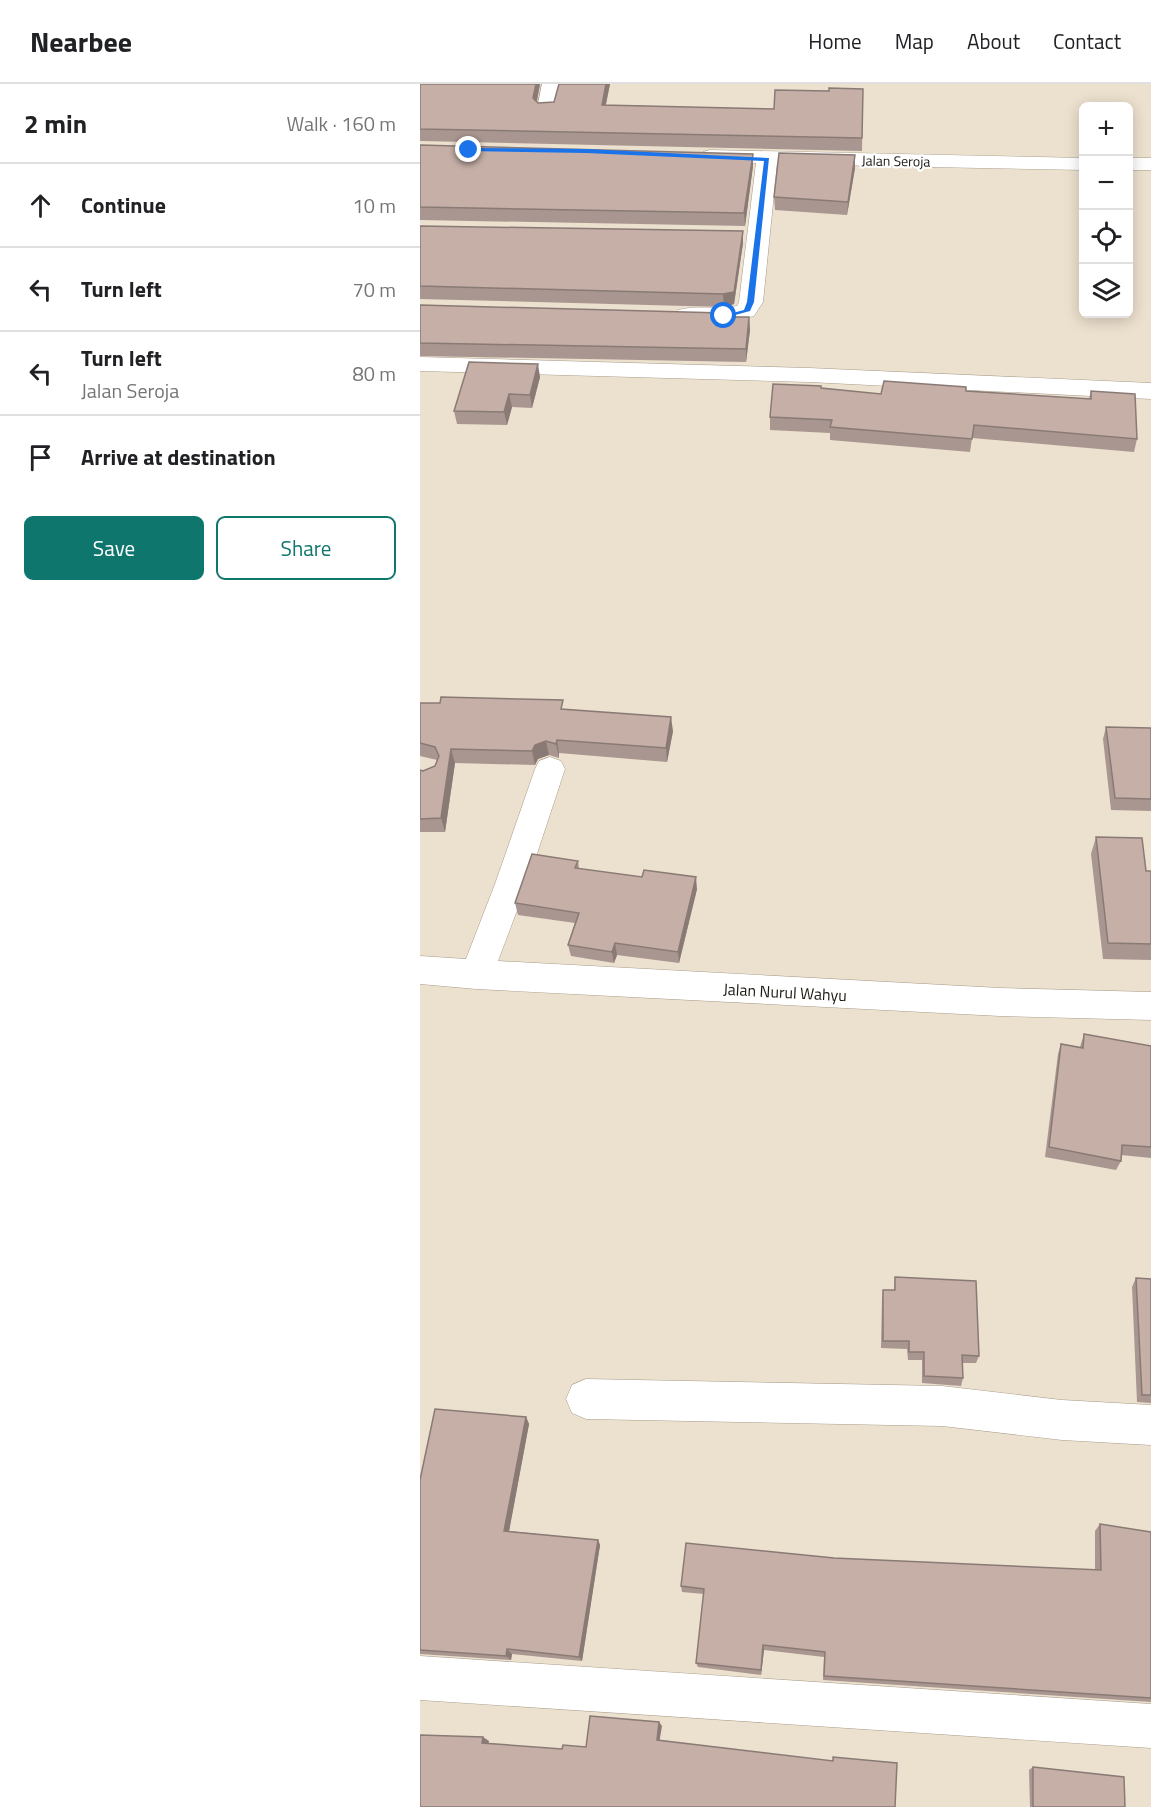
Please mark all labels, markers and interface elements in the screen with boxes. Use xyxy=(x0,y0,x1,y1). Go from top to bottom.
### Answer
text: Nearbee xyxy=(30,20,132,63)
text: Home xyxy=(808,25,862,57)
text: Map xyxy=(895,25,934,57)
text: About xyxy=(967,25,1020,57)
text: Contact xyxy=(1053,25,1121,57)
map controls xyxy=(1079,102,1133,318)
button: + xyxy=(1079,102,1133,156)
text: 2 min xyxy=(24,104,87,143)
text: Walk · 160 m xyxy=(287,108,396,139)
route end xyxy=(455,136,481,162)
street label: Jalan Seroja xyxy=(861,149,931,172)
button: − xyxy=(1079,156,1133,210)
text: Continue xyxy=(81,188,166,222)
icon: ahead xyxy=(24,189,57,222)
text: 10 m xyxy=(352,190,396,221)
button: locate xyxy=(1079,210,1133,264)
button: layers xyxy=(1079,264,1133,318)
text: Turn left xyxy=(81,272,162,306)
icon: left xyxy=(24,273,57,306)
text: 70 m xyxy=(352,274,396,305)
route start xyxy=(710,302,736,328)
text: Turn left xyxy=(81,341,162,375)
icon: left xyxy=(24,357,57,390)
text: 80 m xyxy=(352,358,396,389)
text: Jalan Seroja xyxy=(81,375,179,406)
text: Arrive at destination xyxy=(81,440,276,474)
icon: arrive xyxy=(24,441,57,474)
button: Save xyxy=(24,516,204,580)
button: Share xyxy=(216,516,396,580)
street label: Jalan Nurul Wahyu xyxy=(723,977,847,1007)

